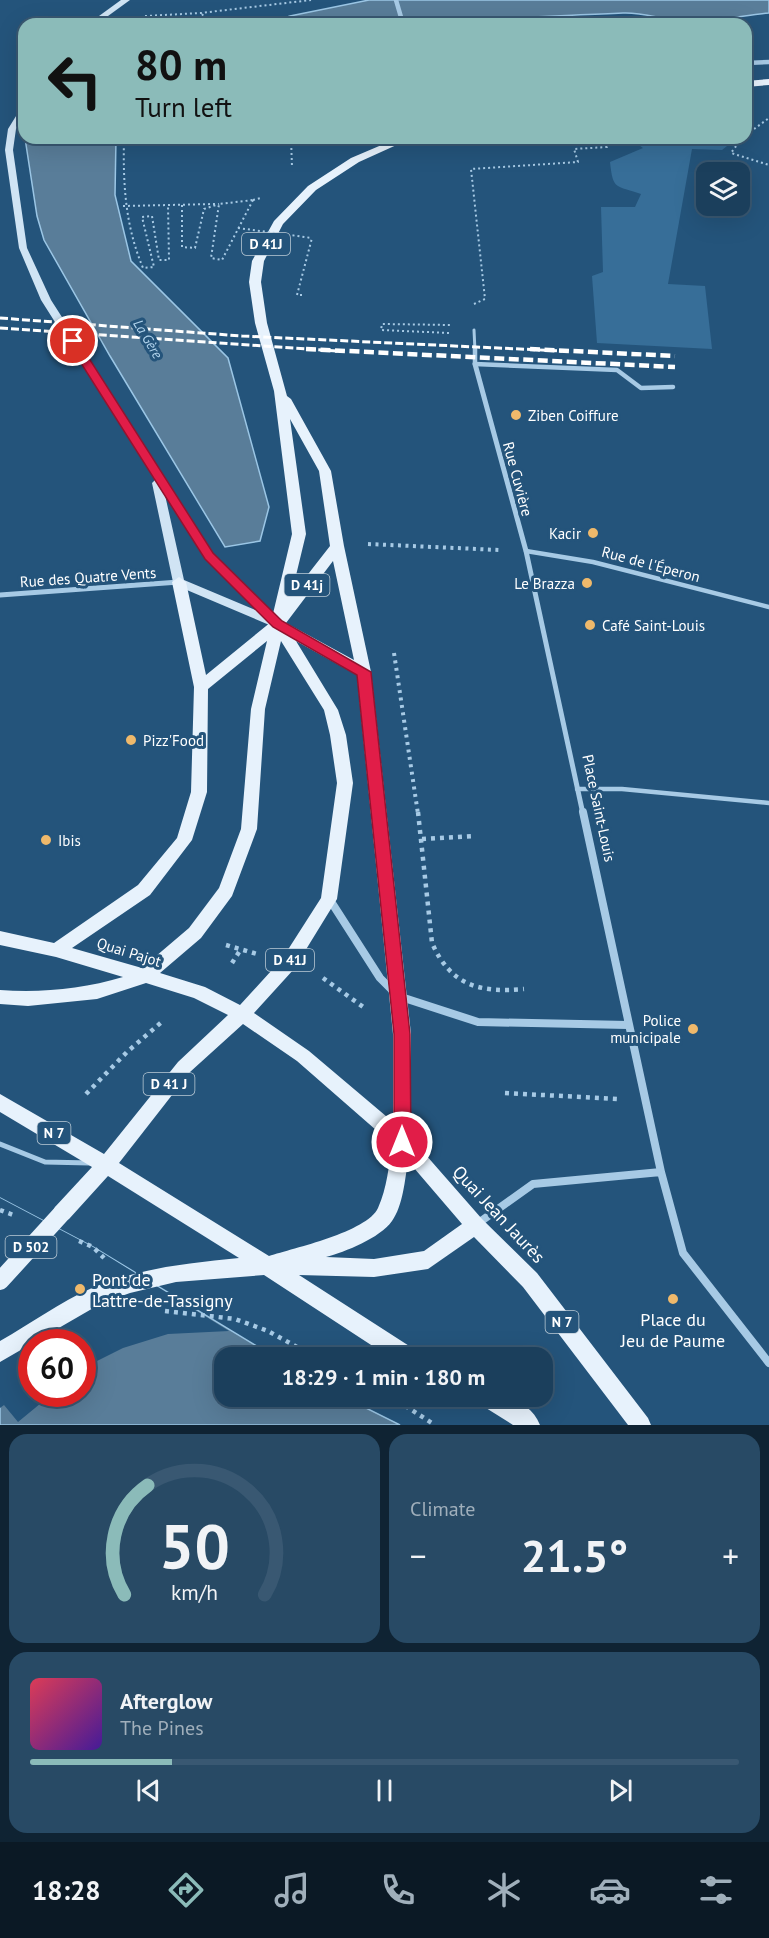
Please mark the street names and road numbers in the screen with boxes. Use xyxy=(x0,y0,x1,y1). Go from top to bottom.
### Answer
road number: D 41J xyxy=(242,233,290,255)
street label: Rue Cuvière xyxy=(499,440,537,518)
street label: Rue de l'Éperon xyxy=(600,542,702,586)
street label: Rue des Quatre Vents xyxy=(19,563,157,591)
road number: D 41j xyxy=(284,574,330,596)
street label: Place Saint-Louis xyxy=(578,753,620,863)
street label: Quai Pajot xyxy=(95,933,163,971)
road number: D 41J xyxy=(266,949,314,971)
road number: D 41 J xyxy=(144,1073,195,1095)
road number: N 7 xyxy=(38,1122,70,1144)
street label: Quai Jean Jaurès xyxy=(448,1160,550,1268)
road number: D 502 xyxy=(6,1236,57,1258)
road number: N 7 xyxy=(546,1311,578,1333)

